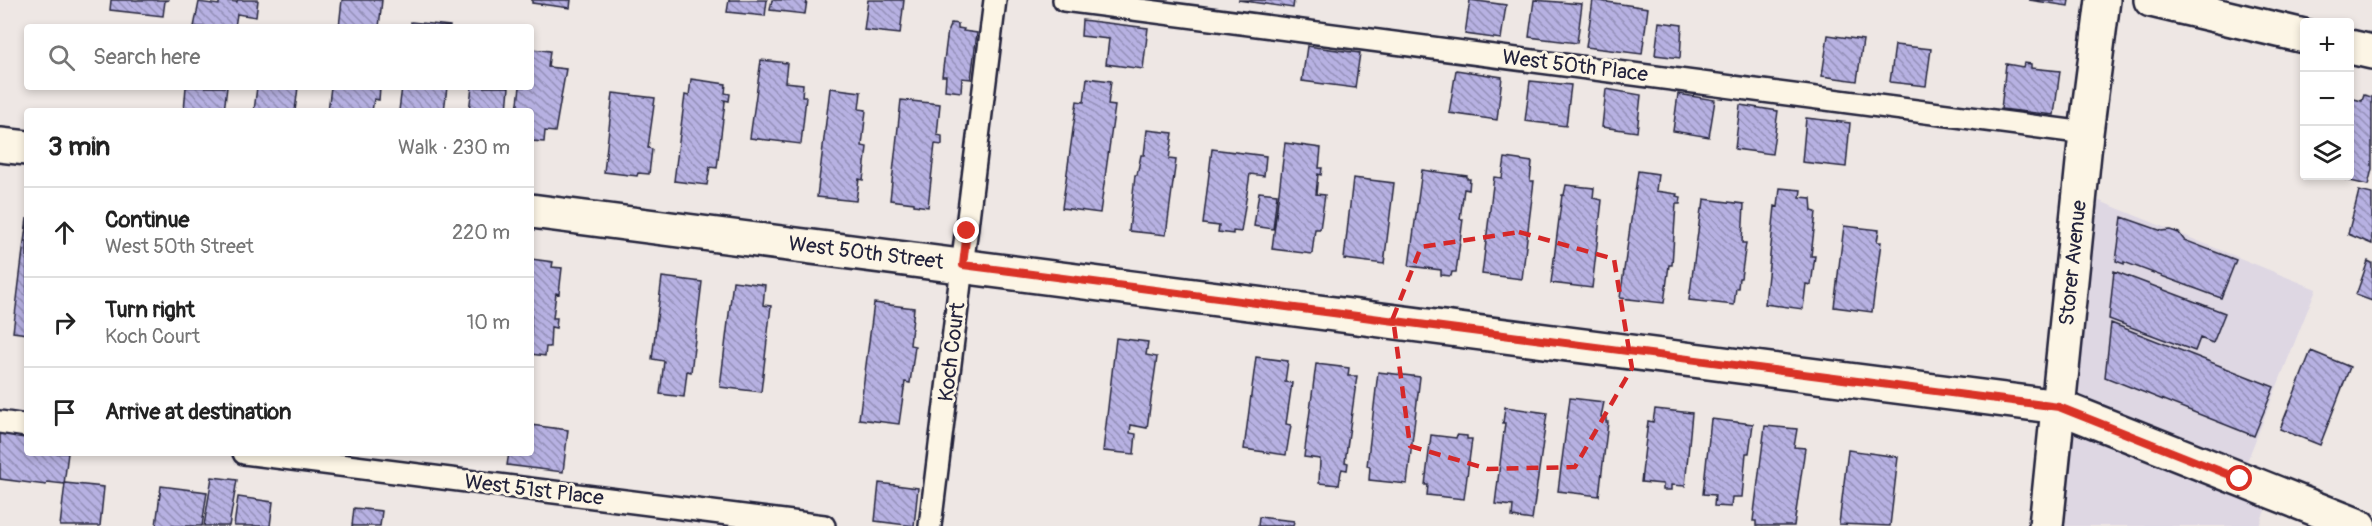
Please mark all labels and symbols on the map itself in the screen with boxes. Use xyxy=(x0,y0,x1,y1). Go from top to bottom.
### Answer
street label: West 50th Place xyxy=(1501,44,1650,88)
street label: Storer Avenue xyxy=(2053,198,2093,327)
route end xyxy=(953,217,979,243)
street label: West 50th Street xyxy=(787,230,946,276)
street label: Koch Court xyxy=(933,300,972,403)
route start xyxy=(2226,465,2252,491)
street label: West 51st Place xyxy=(463,468,606,512)

